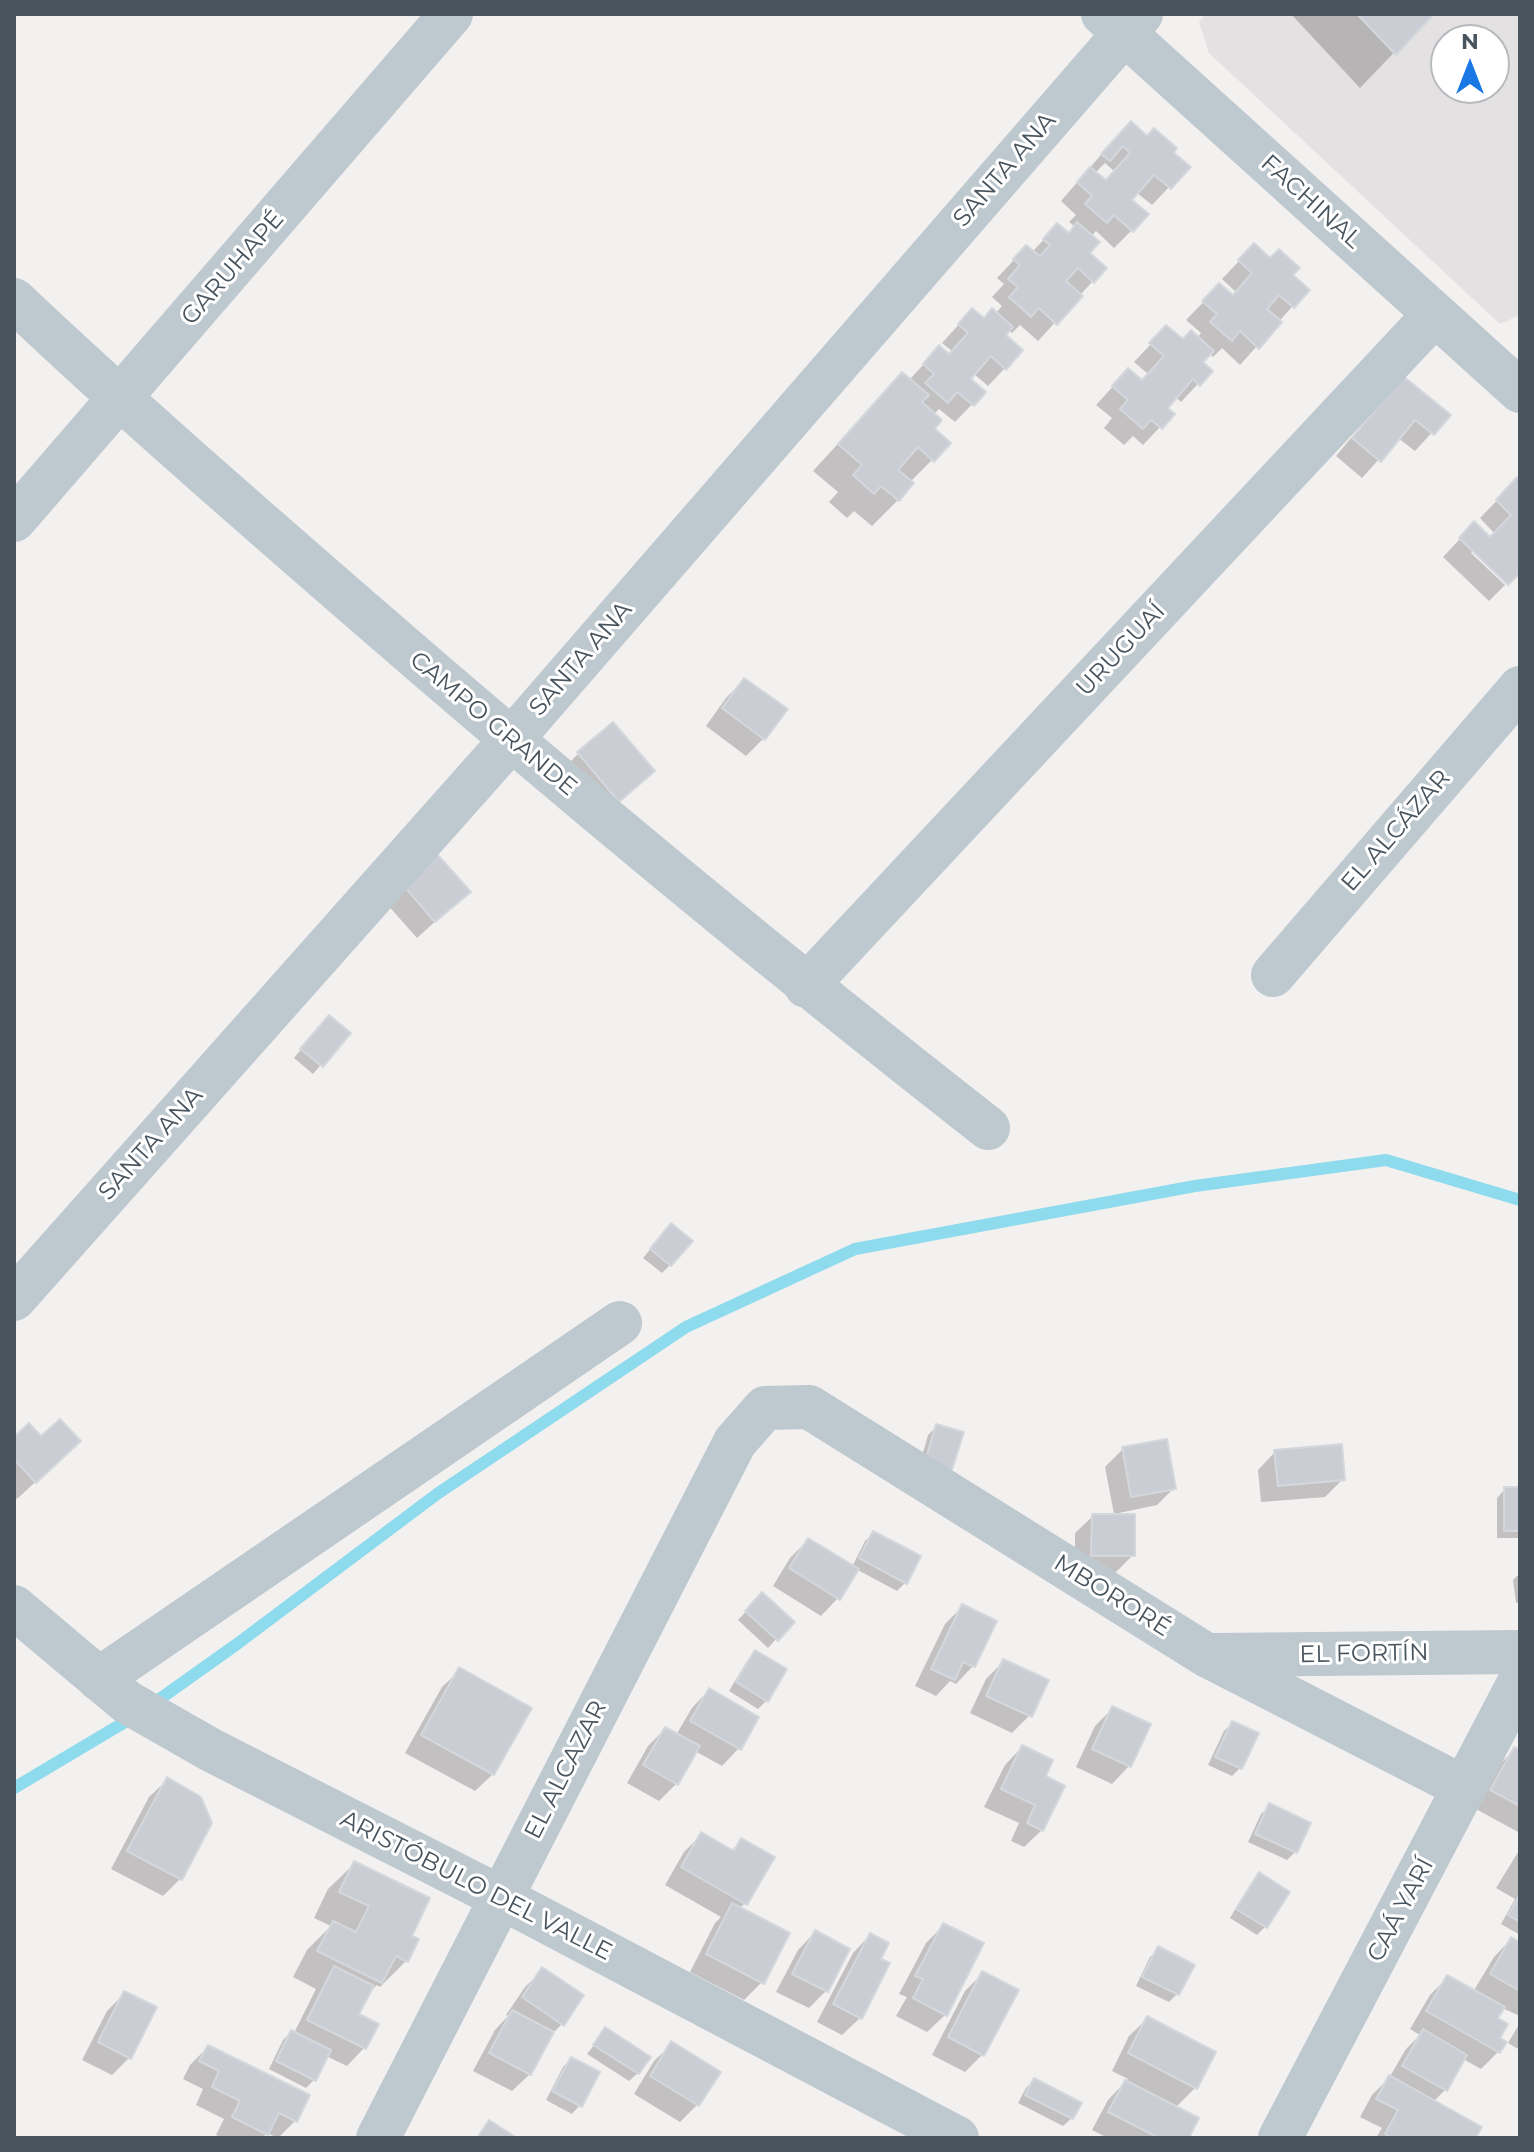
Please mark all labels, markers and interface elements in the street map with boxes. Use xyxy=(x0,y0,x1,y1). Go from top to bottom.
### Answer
north arrow xyxy=(1430,24,1510,104)
text: N xyxy=(1461,28,1479,55)
street label: SANTA ANA xyxy=(948,107,1062,233)
street label: FACHINAL xyxy=(1255,149,1367,255)
street label: GARUHAPÉ xyxy=(176,205,290,331)
street label: SANTA ANA xyxy=(524,596,638,722)
street label: URUGUAÍ xyxy=(1071,597,1171,703)
street label: CAMPO GRANDE xyxy=(404,646,582,802)
street label: EL ALCÁZAR xyxy=(1335,764,1457,898)
street label: SANTA ANA xyxy=(93,1082,209,1206)
street label: MBORORÉ xyxy=(1048,1549,1176,1643)
street label: EL FORTÍN xyxy=(1299,1638,1429,1670)
street label: EL ALCAZAR xyxy=(519,1696,613,1844)
street label: ARISTÓBULO DEL VALLE xyxy=(335,1805,617,1967)
street label: CAÁ YARÍ xyxy=(1362,1853,1440,1967)

